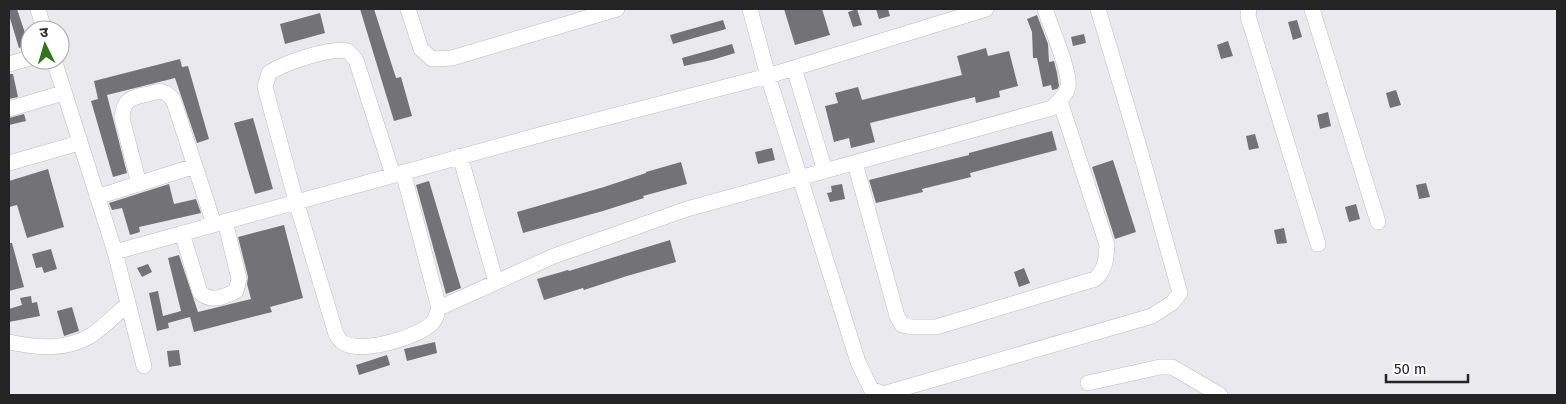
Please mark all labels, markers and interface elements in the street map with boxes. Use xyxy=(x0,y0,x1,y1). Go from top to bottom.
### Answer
north arrow xyxy=(20,20,70,70)
text: उ xyxy=(39,24,50,41)
scale bar xyxy=(1386,352,1468,384)
text: 50 m xyxy=(1394,360,1427,378)

